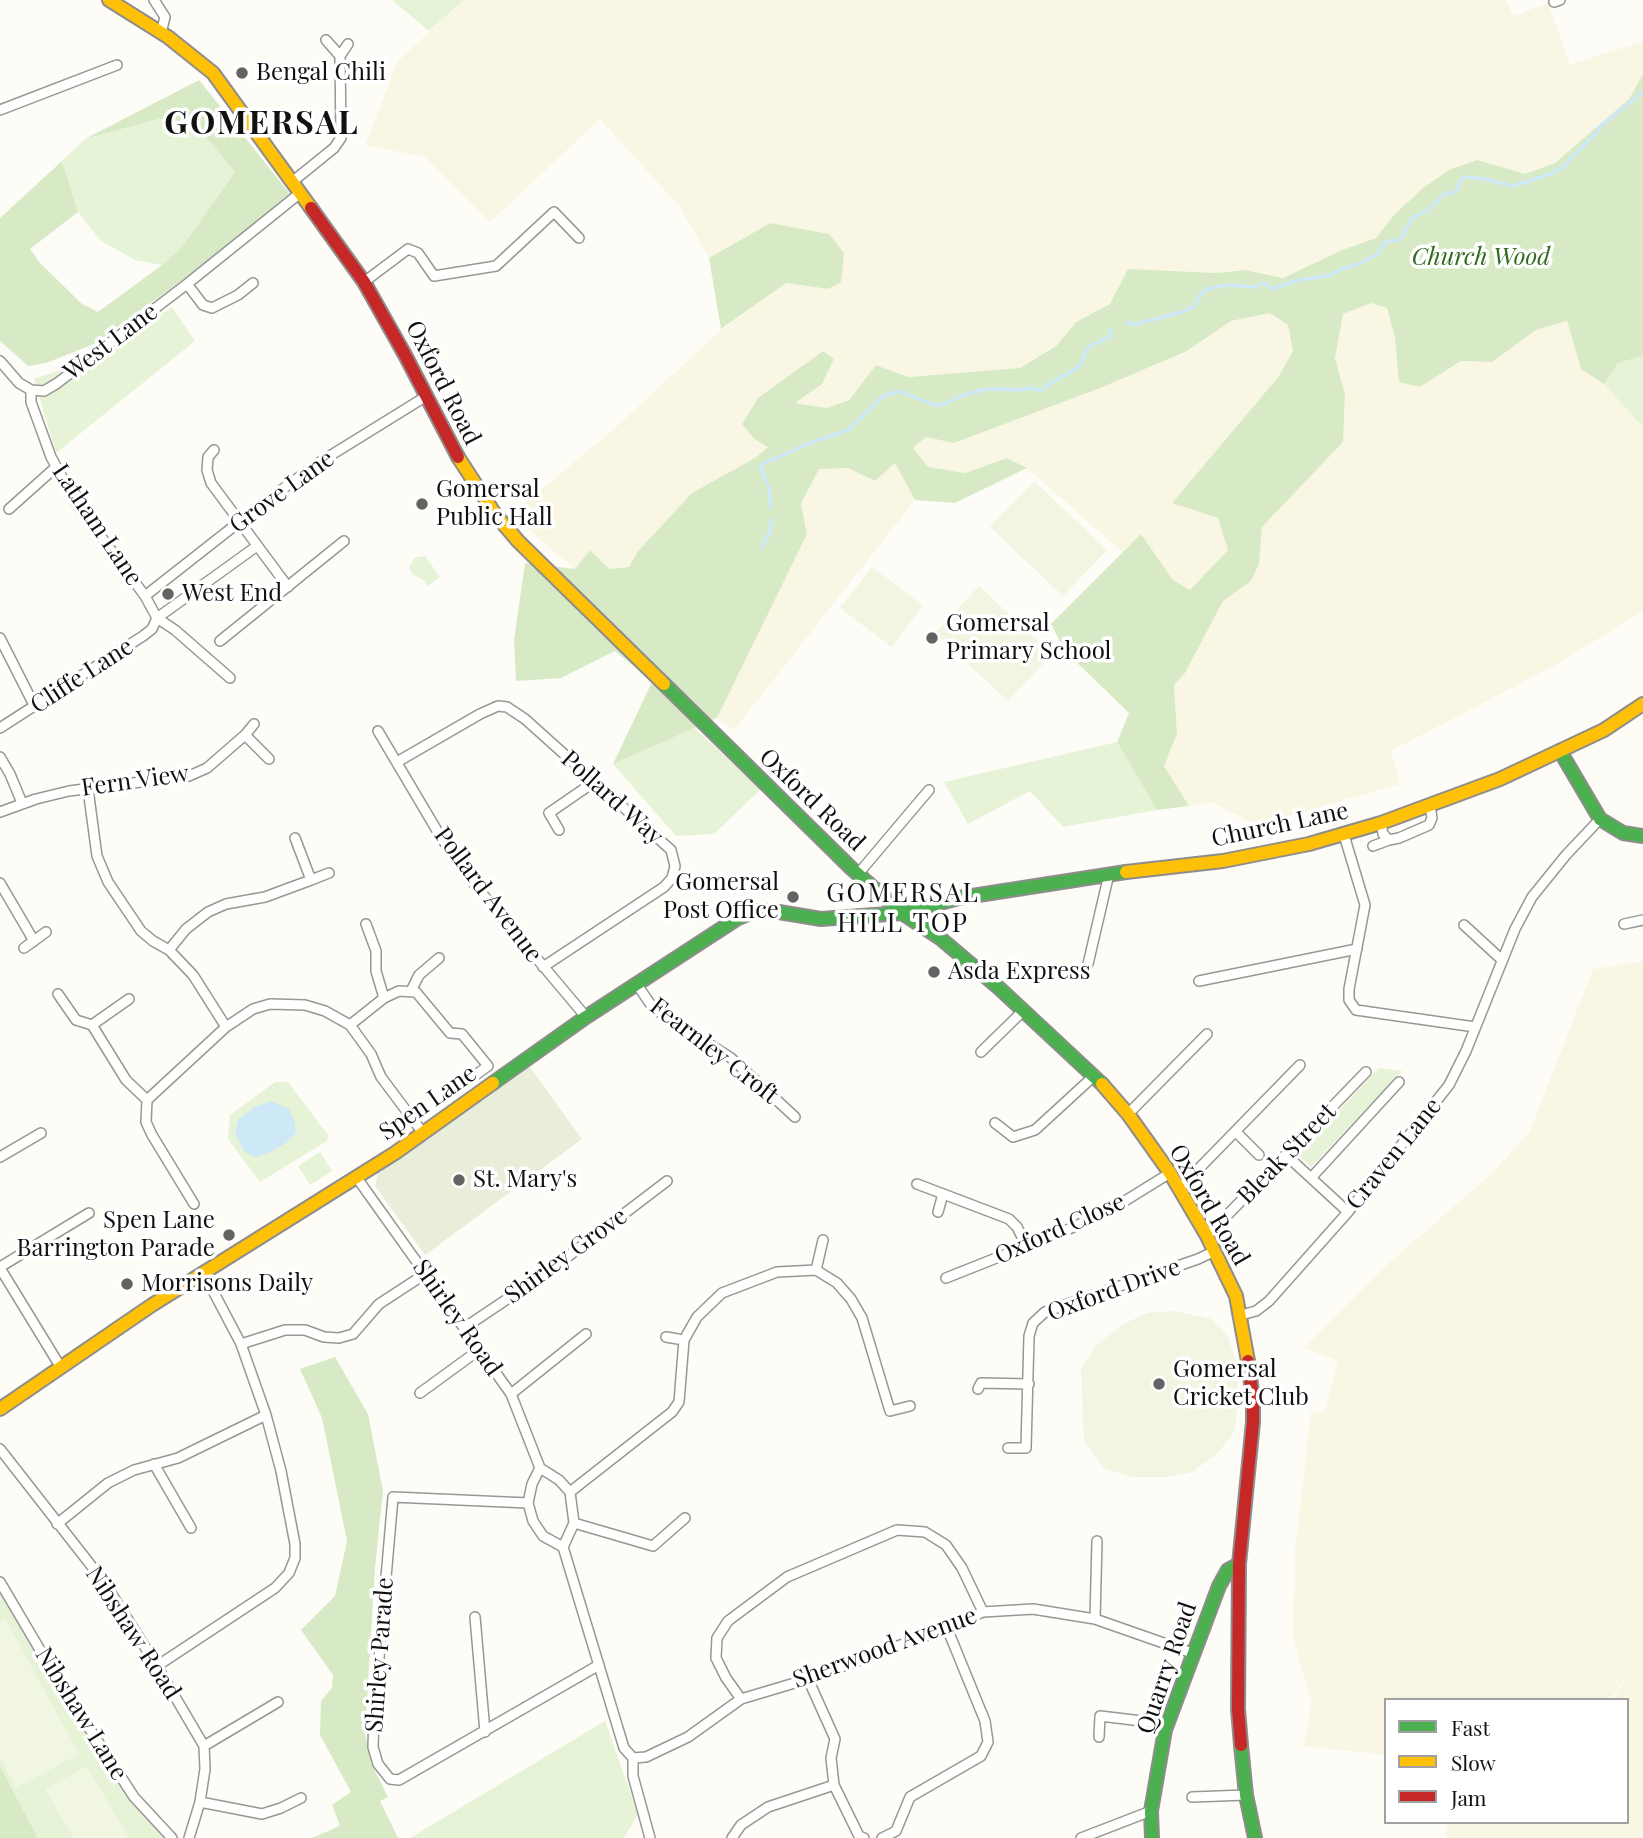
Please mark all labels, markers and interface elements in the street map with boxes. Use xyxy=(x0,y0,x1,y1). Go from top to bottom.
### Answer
place label: Bengal Chili xyxy=(256,59,386,87)
marker: Bengal Chili xyxy=(234,65,250,81)
district label: GOMERSAL xyxy=(165,105,359,143)
park label: Church Wood xyxy=(1412,244,1550,272)
street label: West Lane xyxy=(58,297,164,387)
street label: Oxford Road xyxy=(399,316,487,450)
street label: Grove Lane xyxy=(224,444,340,540)
street label: Latham Lane xyxy=(46,459,148,591)
place label: Gomersal Public Hall xyxy=(436,476,553,532)
marker: Gomersal Public Hall xyxy=(414,496,430,512)
place label: West End xyxy=(182,580,282,608)
marker: West End xyxy=(160,586,176,602)
place label: Gomersal Primary School xyxy=(946,610,1111,666)
marker: Gomersal Primary School xyxy=(924,630,940,646)
street label: Cliffe Lane xyxy=(25,632,139,720)
street label: Oxford Road xyxy=(753,743,871,857)
street label: Pollard Way xyxy=(555,745,669,851)
street label: Fern View xyxy=(79,759,191,803)
street label: Church Lane xyxy=(1209,796,1351,854)
street label: Pollard Avenue xyxy=(428,822,548,968)
place label: Gomersal Post Office xyxy=(663,869,779,925)
district label: GOMERSAL HILL TOP xyxy=(827,878,979,940)
marker: Gomersal Post Office xyxy=(785,889,801,905)
place label: Asda Express xyxy=(948,958,1091,986)
marker: Asda Express xyxy=(926,964,942,980)
street label: Fearnley Croft xyxy=(644,992,784,1110)
street label: Spen Lane xyxy=(374,1059,482,1147)
street label: Craven Lane xyxy=(1340,1092,1448,1216)
street label: Bleak Street xyxy=(1232,1098,1342,1210)
street label: Oxford Road xyxy=(1163,1139,1255,1271)
place label: St. Mary's xyxy=(473,1166,577,1194)
marker: St. Mary's xyxy=(451,1172,467,1188)
street label: Oxford Close xyxy=(990,1187,1130,1271)
street label: Shirley Grove xyxy=(499,1202,633,1310)
place label: Spen Lane Barrington Parade xyxy=(16,1207,215,1263)
marker: Spen Lane Barrington Parade xyxy=(221,1227,237,1243)
street label: Oxford Drive xyxy=(1044,1253,1184,1327)
street label: Shirley Road xyxy=(406,1254,508,1382)
place label: Morrisons Daily xyxy=(141,1270,313,1298)
marker: Morrisons Daily xyxy=(119,1276,135,1292)
place label: Gomersal Cricket Club xyxy=(1173,1356,1309,1412)
marker: Gomersal Cricket Club xyxy=(1151,1376,1167,1392)
street label: Nibshaw Road xyxy=(79,1561,187,1705)
street label: Shirley Parade xyxy=(360,1576,400,1734)
street label: Quarry Road xyxy=(1131,1598,1203,1738)
street label: Sherwood Avenue xyxy=(789,1601,981,1695)
street label: Nibshaw Lane xyxy=(29,1642,133,1786)
legend xyxy=(1384,1698,1629,1824)
text: Fast xyxy=(1451,1713,1490,1741)
text: Slow xyxy=(1451,1748,1496,1776)
text: Jam xyxy=(1451,1783,1487,1811)

